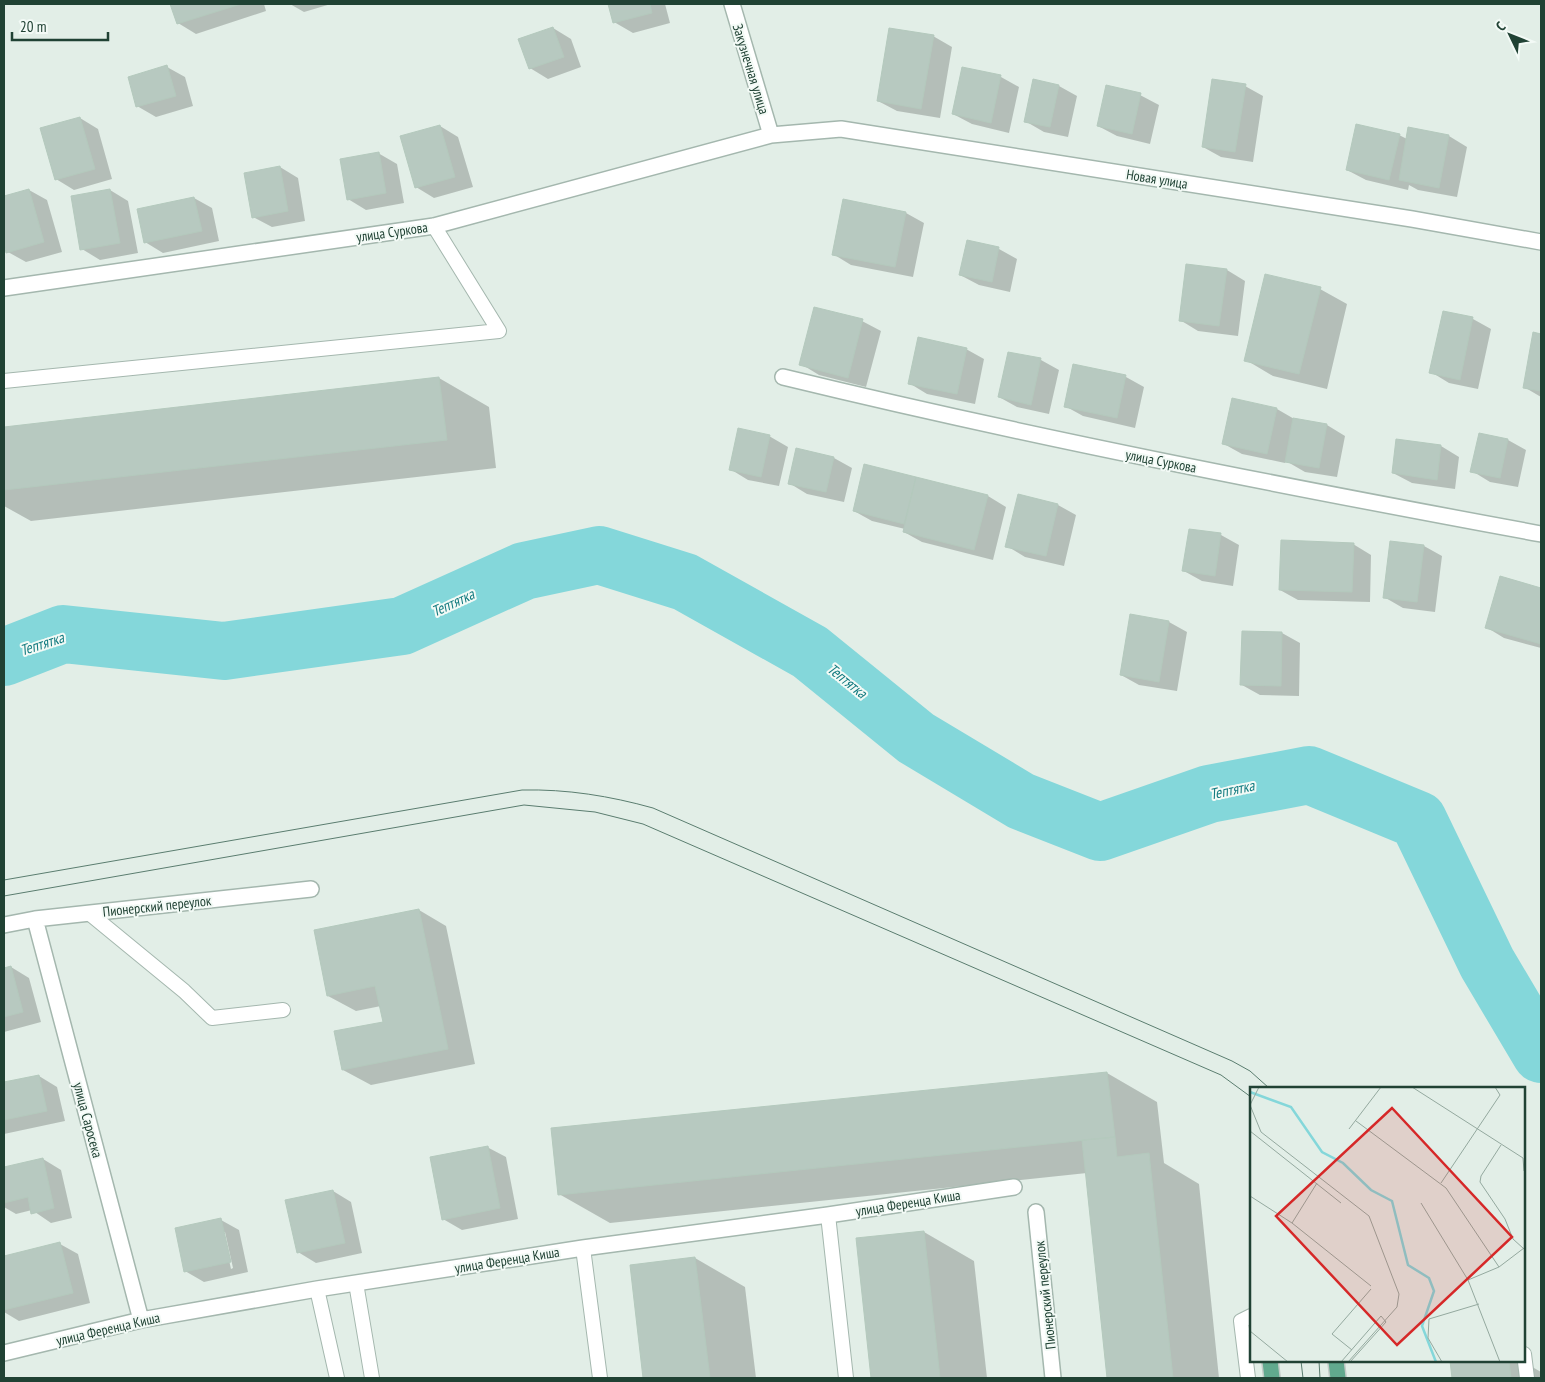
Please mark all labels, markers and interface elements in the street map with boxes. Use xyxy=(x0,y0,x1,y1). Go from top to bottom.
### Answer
scale bar xyxy=(12,10,109,42)
north arrow xyxy=(1485,10,1535,60)
text: 20 m xyxy=(20,17,46,36)
text: С xyxy=(1492,17,1510,35)
street label: Закузнечная улица xyxy=(729,22,773,116)
street label: Новая улица xyxy=(1125,165,1189,193)
street label: улица Суркова xyxy=(355,218,429,246)
street label: улица Суркова xyxy=(1124,445,1198,477)
water label: Тептятка xyxy=(428,584,478,621)
water label: Тептятка xyxy=(18,627,67,660)
water label: Тептятка xyxy=(824,659,872,703)
water label: Тептятка xyxy=(1208,775,1257,803)
street label: Пионерский переулок xyxy=(102,891,213,921)
street label: улица Саросека xyxy=(69,1080,107,1160)
inset map xyxy=(1250,1087,1525,1362)
street label: улица Ференца Киша xyxy=(854,1186,962,1220)
street label: Пионерский переулок xyxy=(1030,1239,1060,1350)
street label: улица Ференца Киша xyxy=(453,1243,561,1277)
street label: улица Ференца Киша xyxy=(54,1308,162,1350)

